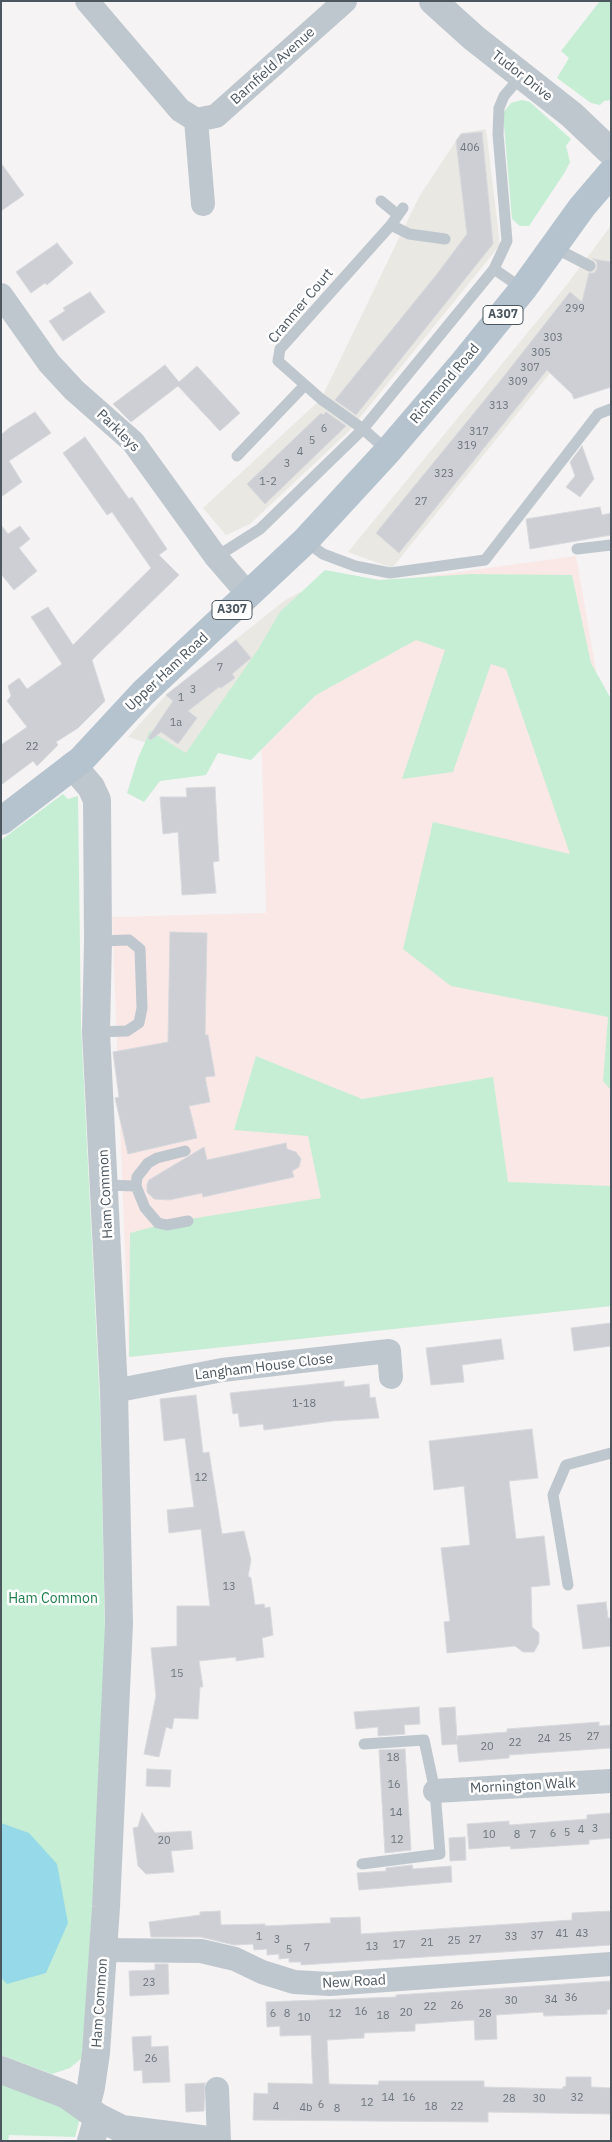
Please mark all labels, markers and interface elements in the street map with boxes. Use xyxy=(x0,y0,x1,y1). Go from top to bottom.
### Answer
street label: Barnfield Avenue xyxy=(228,24,318,108)
street label: Tudor Drive xyxy=(488,47,556,105)
house number: 406 xyxy=(460,141,480,155)
street label: Cranmer Court xyxy=(265,265,337,347)
house number: 299 xyxy=(565,302,585,316)
road number: A307 xyxy=(483,306,523,324)
house number: 303 xyxy=(543,331,563,345)
street label: Richmond Road xyxy=(407,341,483,427)
house number: 305 xyxy=(531,346,551,360)
house number: 307 xyxy=(520,361,540,375)
house number: 309 xyxy=(508,375,528,389)
house number: 313 xyxy=(489,399,509,413)
street label: Parkleys xyxy=(93,406,143,456)
house number: 6 xyxy=(321,422,327,436)
house number: 317 xyxy=(469,425,489,439)
house number: 5 xyxy=(309,434,315,448)
house number: 319 xyxy=(457,439,477,453)
house number: 4 xyxy=(297,445,303,459)
house number: 3 xyxy=(284,457,290,471)
house number: 323 xyxy=(434,467,454,481)
house number: 1-2 xyxy=(259,475,277,489)
house number: 27 xyxy=(414,495,428,509)
road number: A307 xyxy=(212,600,252,620)
street label: Upper Ham Road xyxy=(122,629,212,715)
house number: 7 xyxy=(217,661,223,675)
house number: 3 xyxy=(190,683,196,697)
house number: 1 xyxy=(178,691,184,705)
house number: 1a xyxy=(170,716,182,730)
house number: 22 xyxy=(25,740,39,754)
street label: Ham Common xyxy=(95,1149,117,1239)
street label: Langham House Close xyxy=(194,1350,334,1384)
house number: 1-18 xyxy=(292,1397,316,1411)
house number: 12 xyxy=(194,1471,208,1485)
house number: 13 xyxy=(222,1580,236,1594)
park label: Ham Common xyxy=(8,1591,98,1607)
house number: 15 xyxy=(170,1667,184,1681)
house number: 27 xyxy=(586,1730,600,1744)
house number: 25 xyxy=(558,1731,572,1745)
house number: 24 xyxy=(537,1732,551,1746)
house number: 22 xyxy=(508,1736,522,1750)
house number: 20 xyxy=(480,1740,494,1754)
house number: 18 xyxy=(386,1751,400,1765)
street label: Mornington Walk xyxy=(470,1775,576,1797)
house number: 16 xyxy=(387,1778,401,1792)
house number: 14 xyxy=(389,1806,403,1820)
house number: 3 xyxy=(592,1822,598,1836)
house number: 4 xyxy=(578,1823,584,1837)
house number: 5 xyxy=(564,1826,570,1840)
house number: 6 xyxy=(550,1827,556,1841)
house number: 10 xyxy=(482,1828,496,1842)
house number: 8 xyxy=(514,1828,520,1842)
house number: 7 xyxy=(530,1828,536,1842)
house number: 12 xyxy=(390,1833,404,1847)
house number: 20 xyxy=(157,1834,171,1848)
house number: 41 xyxy=(555,1927,569,1941)
house number: 43 xyxy=(575,1927,589,1941)
house number: 37 xyxy=(530,1929,544,1943)
house number: 1 xyxy=(256,1930,262,1944)
house number: 33 xyxy=(504,1930,518,1944)
house number: 3 xyxy=(274,1933,280,1947)
house number: 27 xyxy=(468,1933,482,1947)
house number: 25 xyxy=(447,1934,461,1948)
house number: 21 xyxy=(420,1936,434,1950)
house number: 17 xyxy=(392,1938,406,1952)
house number: 13 xyxy=(365,1940,379,1954)
house number: 7 xyxy=(304,1941,310,1955)
house number: 5 xyxy=(286,1943,292,1957)
street label: Ham Common xyxy=(88,1958,112,2048)
street label: New Road xyxy=(322,1972,386,1992)
house number: 23 xyxy=(142,1976,156,1990)
house number: 36 xyxy=(564,1991,578,2005)
house number: 34 xyxy=(544,1993,558,2007)
house number: 30 xyxy=(504,1994,518,2008)
house number: 26 xyxy=(450,1999,464,2013)
house number: 22 xyxy=(423,2000,437,2014)
house number: 16 xyxy=(354,2005,368,2019)
house number: 20 xyxy=(399,2006,413,2020)
house number: 6 xyxy=(270,2007,276,2021)
house number: 8 xyxy=(284,2007,290,2021)
house number: 12 xyxy=(328,2007,342,2021)
house number: 28 xyxy=(478,2007,492,2021)
house number: 18 xyxy=(376,2009,390,2023)
house number: 10 xyxy=(297,2011,311,2025)
house number: 26 xyxy=(144,2052,158,2066)
house number: 14 xyxy=(381,2091,395,2105)
house number: 16 xyxy=(402,2091,416,2105)
house number: 32 xyxy=(570,2091,584,2105)
house number: 28 xyxy=(502,2092,516,2106)
house number: 30 xyxy=(532,2092,546,2106)
house number: 12 xyxy=(360,2096,374,2110)
house number: 6 xyxy=(318,2098,324,2112)
house number: 4 xyxy=(273,2100,279,2114)
house number: 18 xyxy=(424,2100,438,2114)
house number: 22 xyxy=(450,2100,464,2114)
house number: 4b xyxy=(300,2101,312,2115)
house number: 8 xyxy=(334,2102,340,2116)

